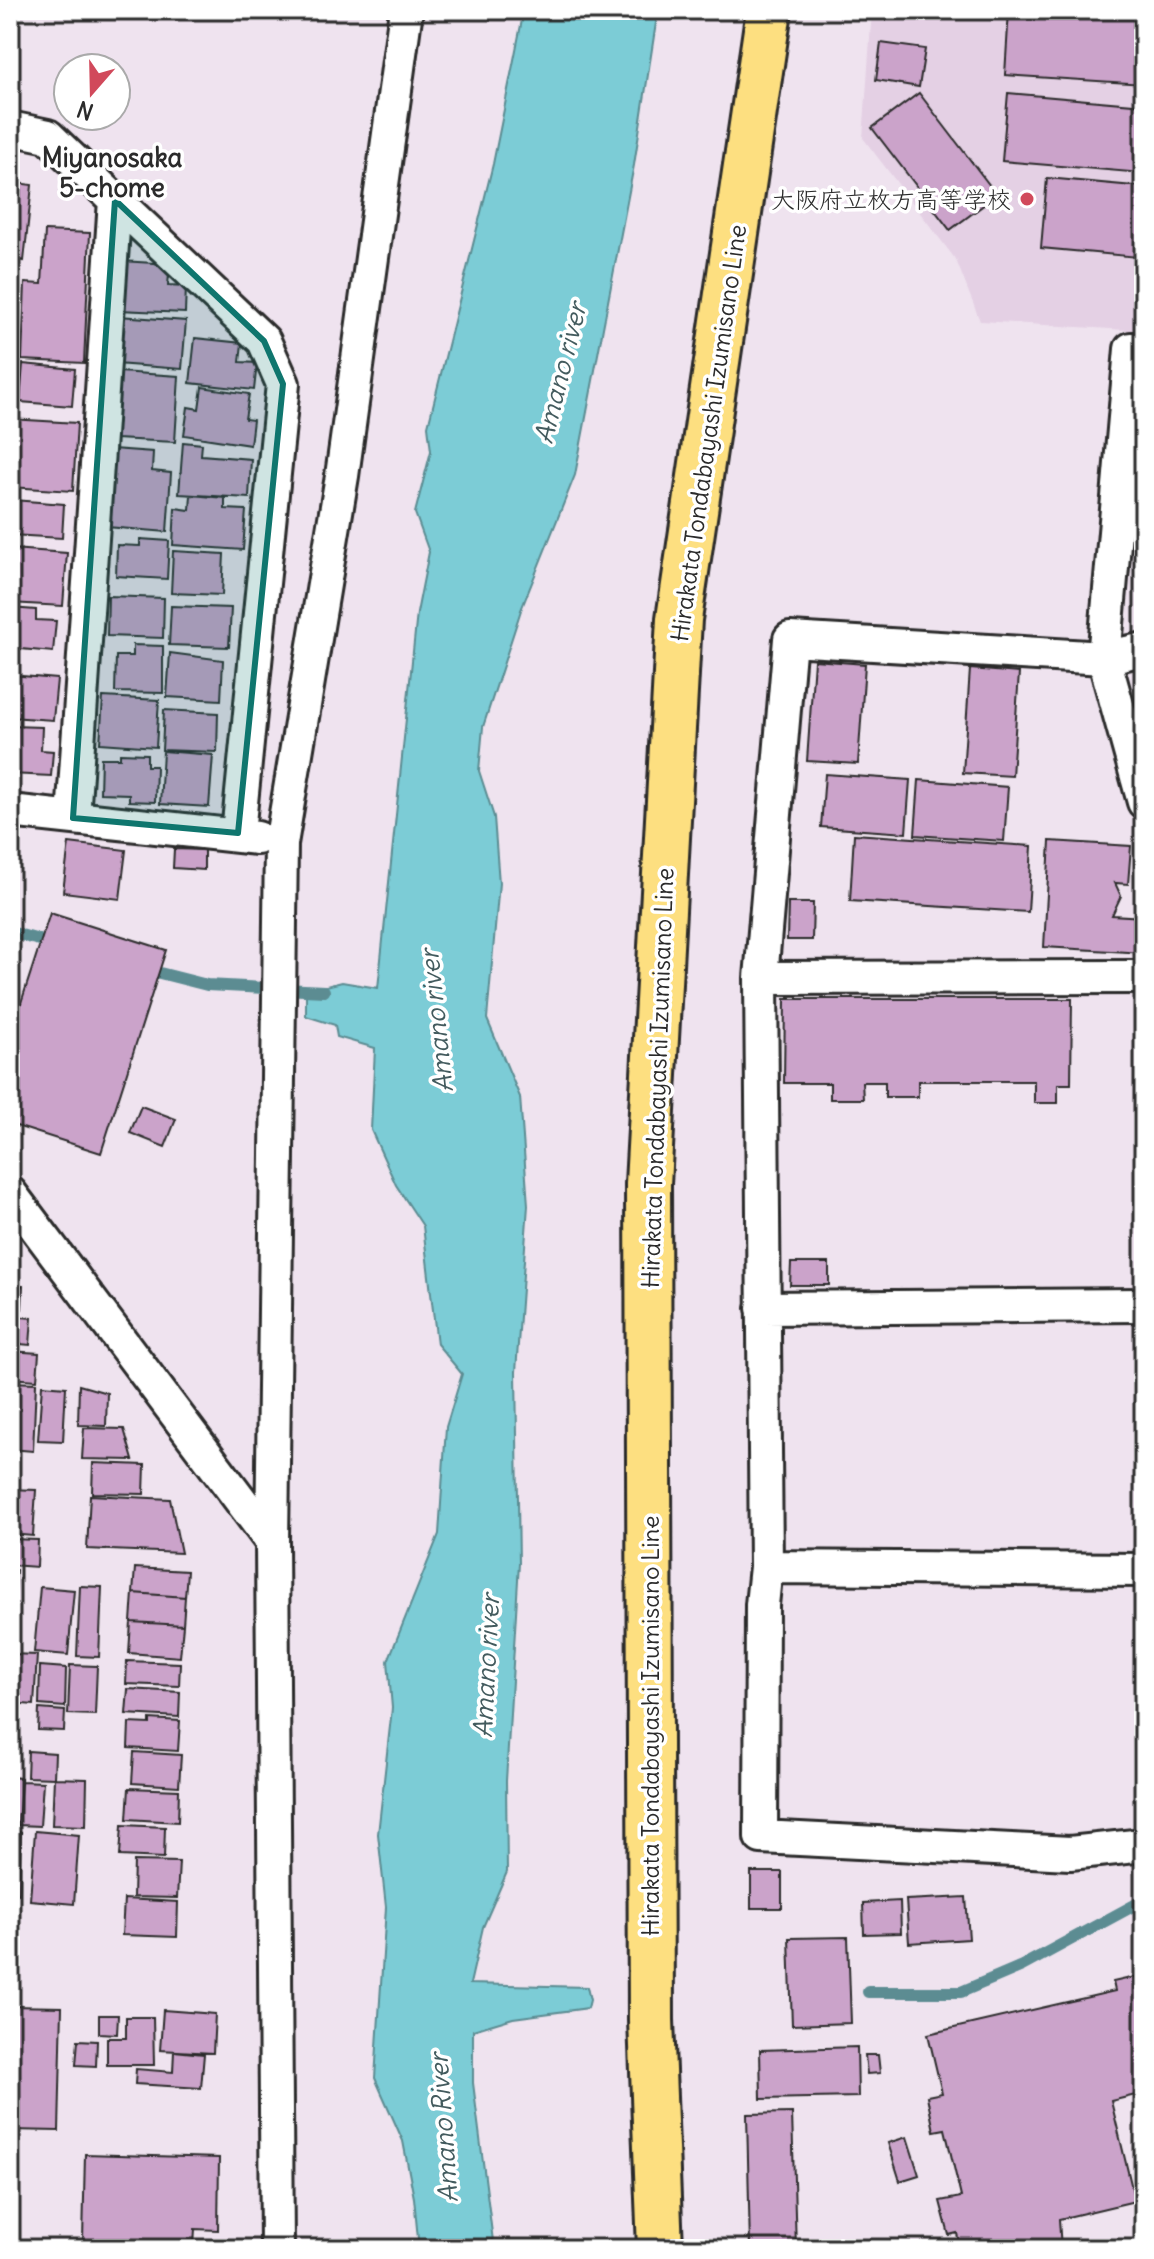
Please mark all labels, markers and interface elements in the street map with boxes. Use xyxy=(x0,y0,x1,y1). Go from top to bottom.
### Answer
north arrow xyxy=(52,52,132,132)
text: N xyxy=(73,95,97,127)
district label: Miyanosaka 5-chome xyxy=(42,141,182,204)
place label: 大阪府立枚方高等学校 xyxy=(771,184,1011,214)
marker: 大阪府立枚方高等学校 xyxy=(1018,190,1036,208)
street label: Hirakata Tondabayashi Izumisano Line xyxy=(664,223,752,643)
water label: Amano river xyxy=(527,296,594,447)
street label: Hirakata Tondabayashi Izumisano Line xyxy=(635,867,679,1289)
water label: Amano river xyxy=(412,944,460,1094)
street label: Hirakata Tondabayashi Izumisano Line xyxy=(635,1516,665,1936)
water label: Amano river xyxy=(466,1590,506,1739)
water label: Amano River xyxy=(421,2049,465,2204)

